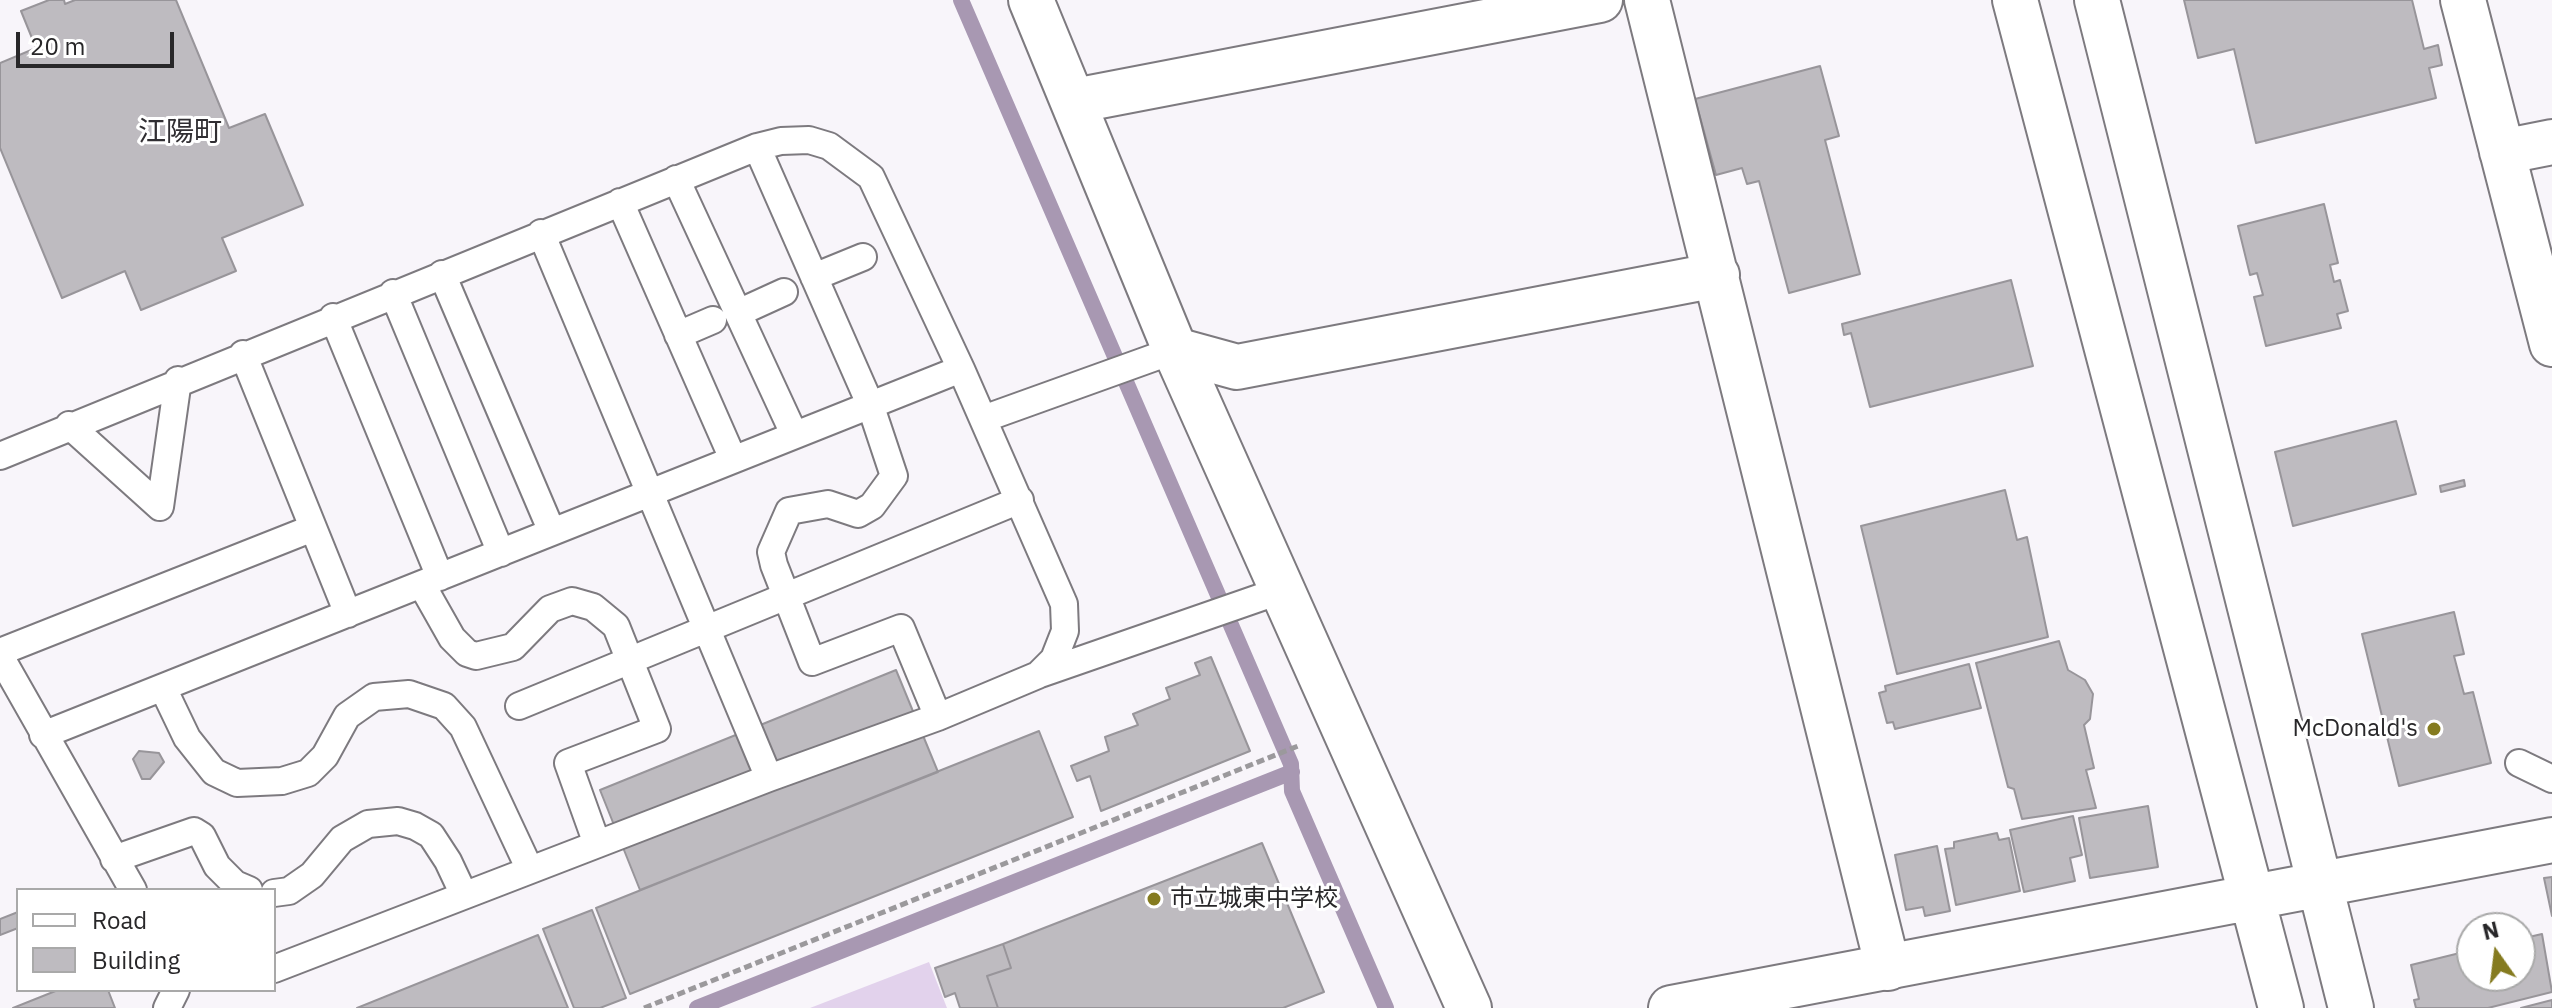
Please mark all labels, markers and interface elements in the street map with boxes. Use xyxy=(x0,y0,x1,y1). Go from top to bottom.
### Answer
scale bar xyxy=(20,16,178,66)
text: 20 m xyxy=(30,30,85,62)
district label: 江陽町 xyxy=(138,116,222,150)
place label: McDonald's xyxy=(2293,715,2418,743)
marker: McDonald's xyxy=(2425,720,2443,738)
place label: 市立城東中学校 xyxy=(1170,885,1338,913)
legend xyxy=(16,888,276,992)
marker: 市立城東中学校 xyxy=(1145,890,1163,908)
text: Road xyxy=(92,904,147,936)
north arrow xyxy=(2456,912,2536,992)
text: N xyxy=(2479,914,2502,946)
text: Building xyxy=(92,944,180,976)

